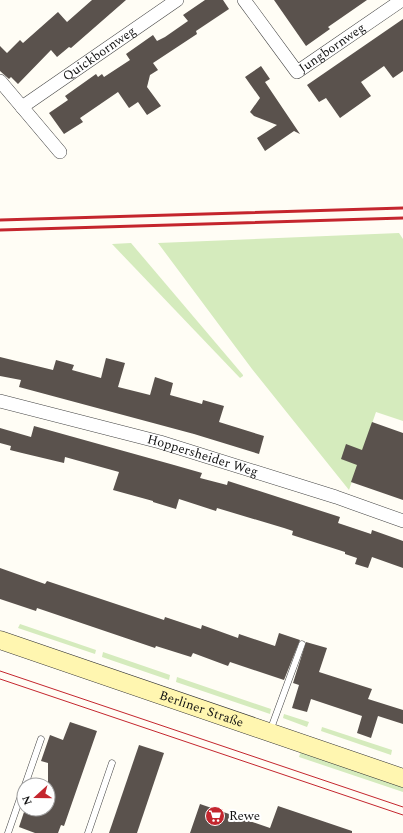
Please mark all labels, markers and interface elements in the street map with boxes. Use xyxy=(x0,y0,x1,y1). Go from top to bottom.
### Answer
street label: Jungbornweg xyxy=(295,18,370,78)
street label: Quickbornweg xyxy=(59,21,140,86)
street label: Hoppersheider Weg xyxy=(145,429,261,482)
street label: Berliner Straße xyxy=(157,685,246,733)
north arrow xyxy=(16,777,56,817)
text: N xyxy=(18,793,37,808)
supermarket icon: Rewe xyxy=(204,805,226,827)
place label: Rewe xyxy=(229,806,260,826)

